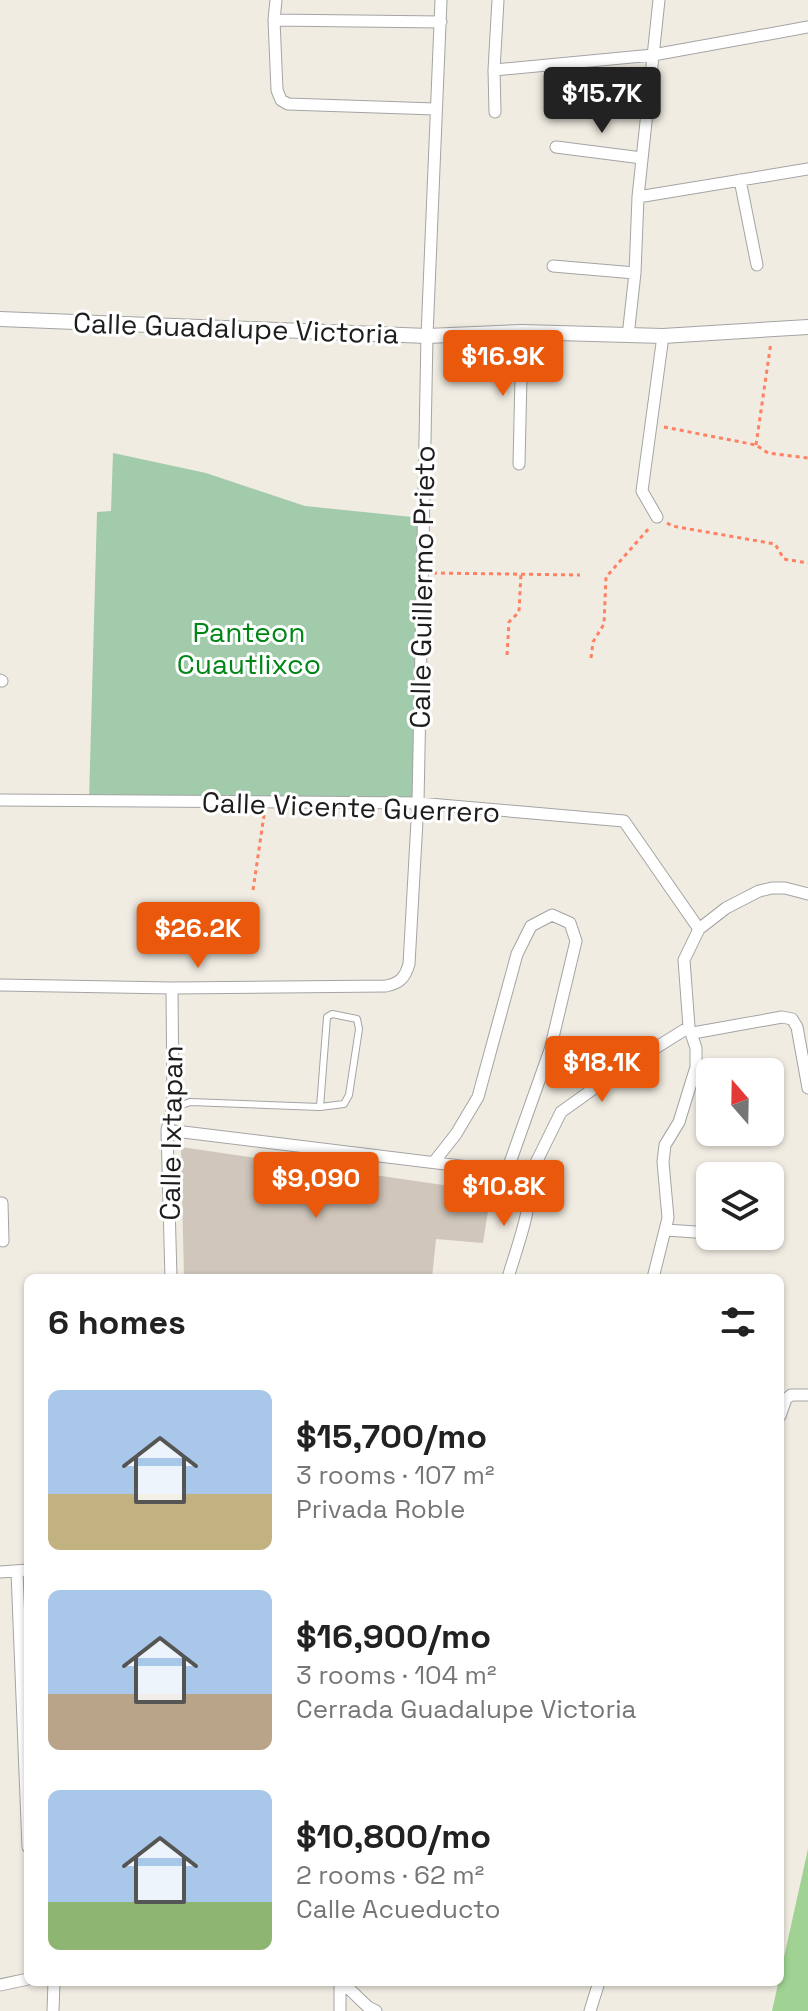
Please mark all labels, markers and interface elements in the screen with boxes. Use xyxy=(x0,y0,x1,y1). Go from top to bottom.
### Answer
pin: $15.7K xyxy=(537,67,667,135)
text: $15.7K xyxy=(562,76,642,110)
street label: Calle Guadalupe Victoria xyxy=(72,304,400,352)
pin: $16.9K xyxy=(438,330,568,398)
text: $16.9K xyxy=(461,339,545,373)
street label: Calle Guillermo Prieto xyxy=(402,445,442,729)
park label: Panteon Cuautlixco xyxy=(177,614,321,682)
street label: Calle Vicente Guerrero xyxy=(201,784,501,830)
pin: $26.2K xyxy=(133,902,263,970)
text: $26.2K xyxy=(155,911,241,945)
pin: $18.1K xyxy=(537,1036,667,1104)
street label: Calle Ixtapan xyxy=(151,1045,191,1221)
text: $18.1K xyxy=(563,1045,641,1079)
north arrow xyxy=(696,1058,784,1146)
map controls xyxy=(696,1058,784,1250)
pin: $9,090 xyxy=(251,1152,381,1220)
pin: $10.8K xyxy=(439,1160,569,1228)
text: $9,090 xyxy=(272,1161,360,1195)
button: layers xyxy=(696,1162,784,1250)
text: $10.8K xyxy=(462,1169,546,1203)
icon: filters xyxy=(716,1300,760,1344)
text: 6 homes xyxy=(48,1301,186,1344)
text: $15,700/mo xyxy=(296,1415,487,1458)
icon: home xyxy=(112,1422,208,1518)
text: 3 rooms · 107 m² xyxy=(296,1458,494,1492)
text: Privada Roble xyxy=(296,1492,465,1526)
text: $16,900/mo xyxy=(296,1615,491,1658)
icon: home xyxy=(112,1622,208,1718)
text: 3 rooms · 104 m² xyxy=(296,1658,497,1692)
text: Cerrada Guadalupe Victoria xyxy=(296,1692,637,1726)
text: $10,800/mo xyxy=(296,1815,491,1858)
icon: home xyxy=(112,1822,208,1918)
text: 2 rooms · 62 m² xyxy=(296,1858,484,1892)
text: Calle Acueducto xyxy=(296,1892,501,1926)

